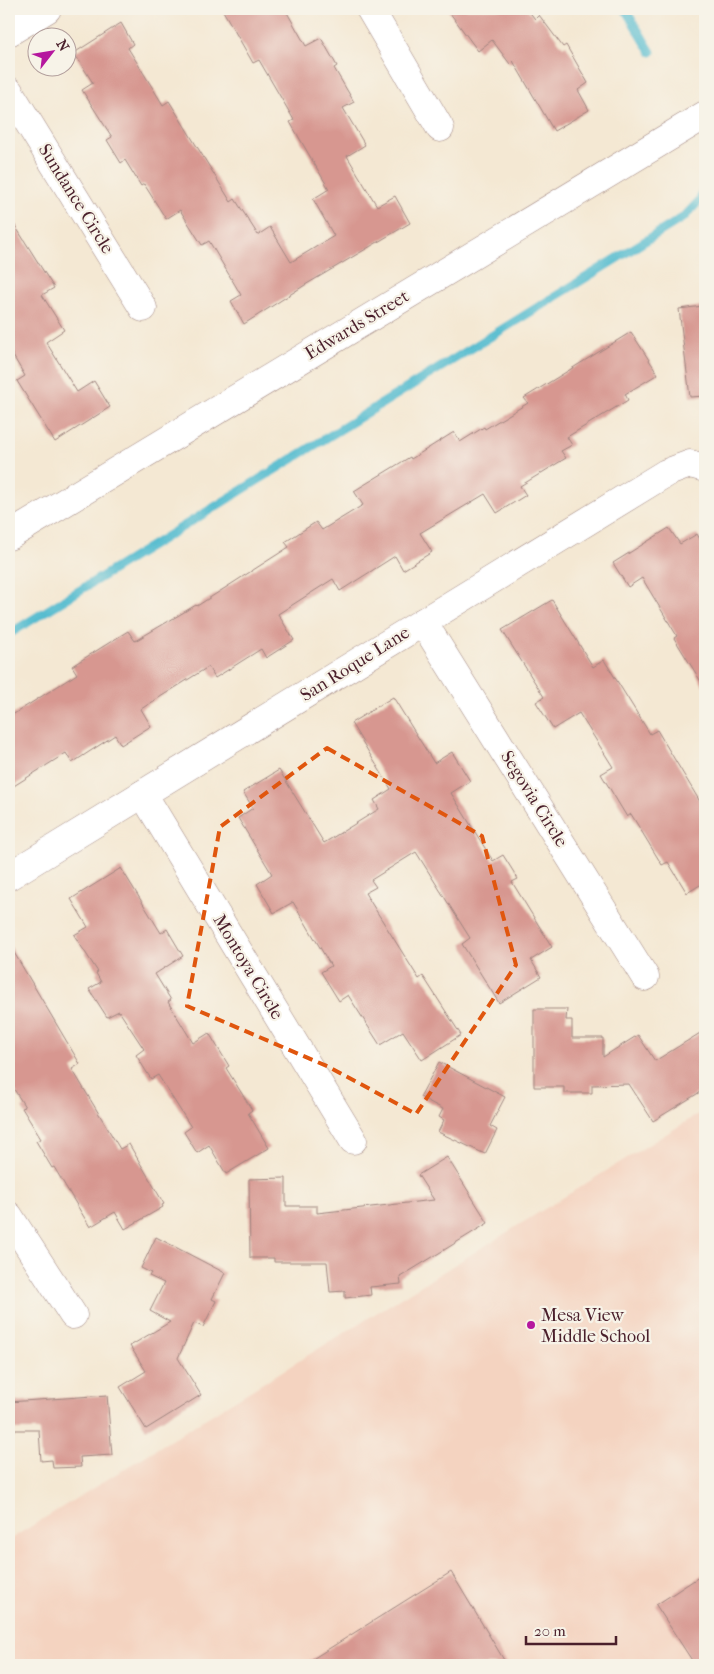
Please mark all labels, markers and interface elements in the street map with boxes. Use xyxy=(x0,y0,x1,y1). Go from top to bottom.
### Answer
north arrow xyxy=(28,28,78,78)
text: N xyxy=(53,37,73,55)
street label: Sundance Circle xyxy=(34,140,118,258)
street label: Edwards Street xyxy=(301,285,413,364)
street label: San Roque Lane xyxy=(297,622,413,706)
street label: Segovia Circle xyxy=(496,747,572,851)
street label: Montoya Circle xyxy=(208,911,288,1023)
place label: Mesa View Middle School xyxy=(541,1305,650,1347)
marker: Mesa View Middle School xyxy=(525,1319,537,1331)
scale bar xyxy=(526,1614,616,1646)
text: 20 m xyxy=(534,1622,566,1640)

